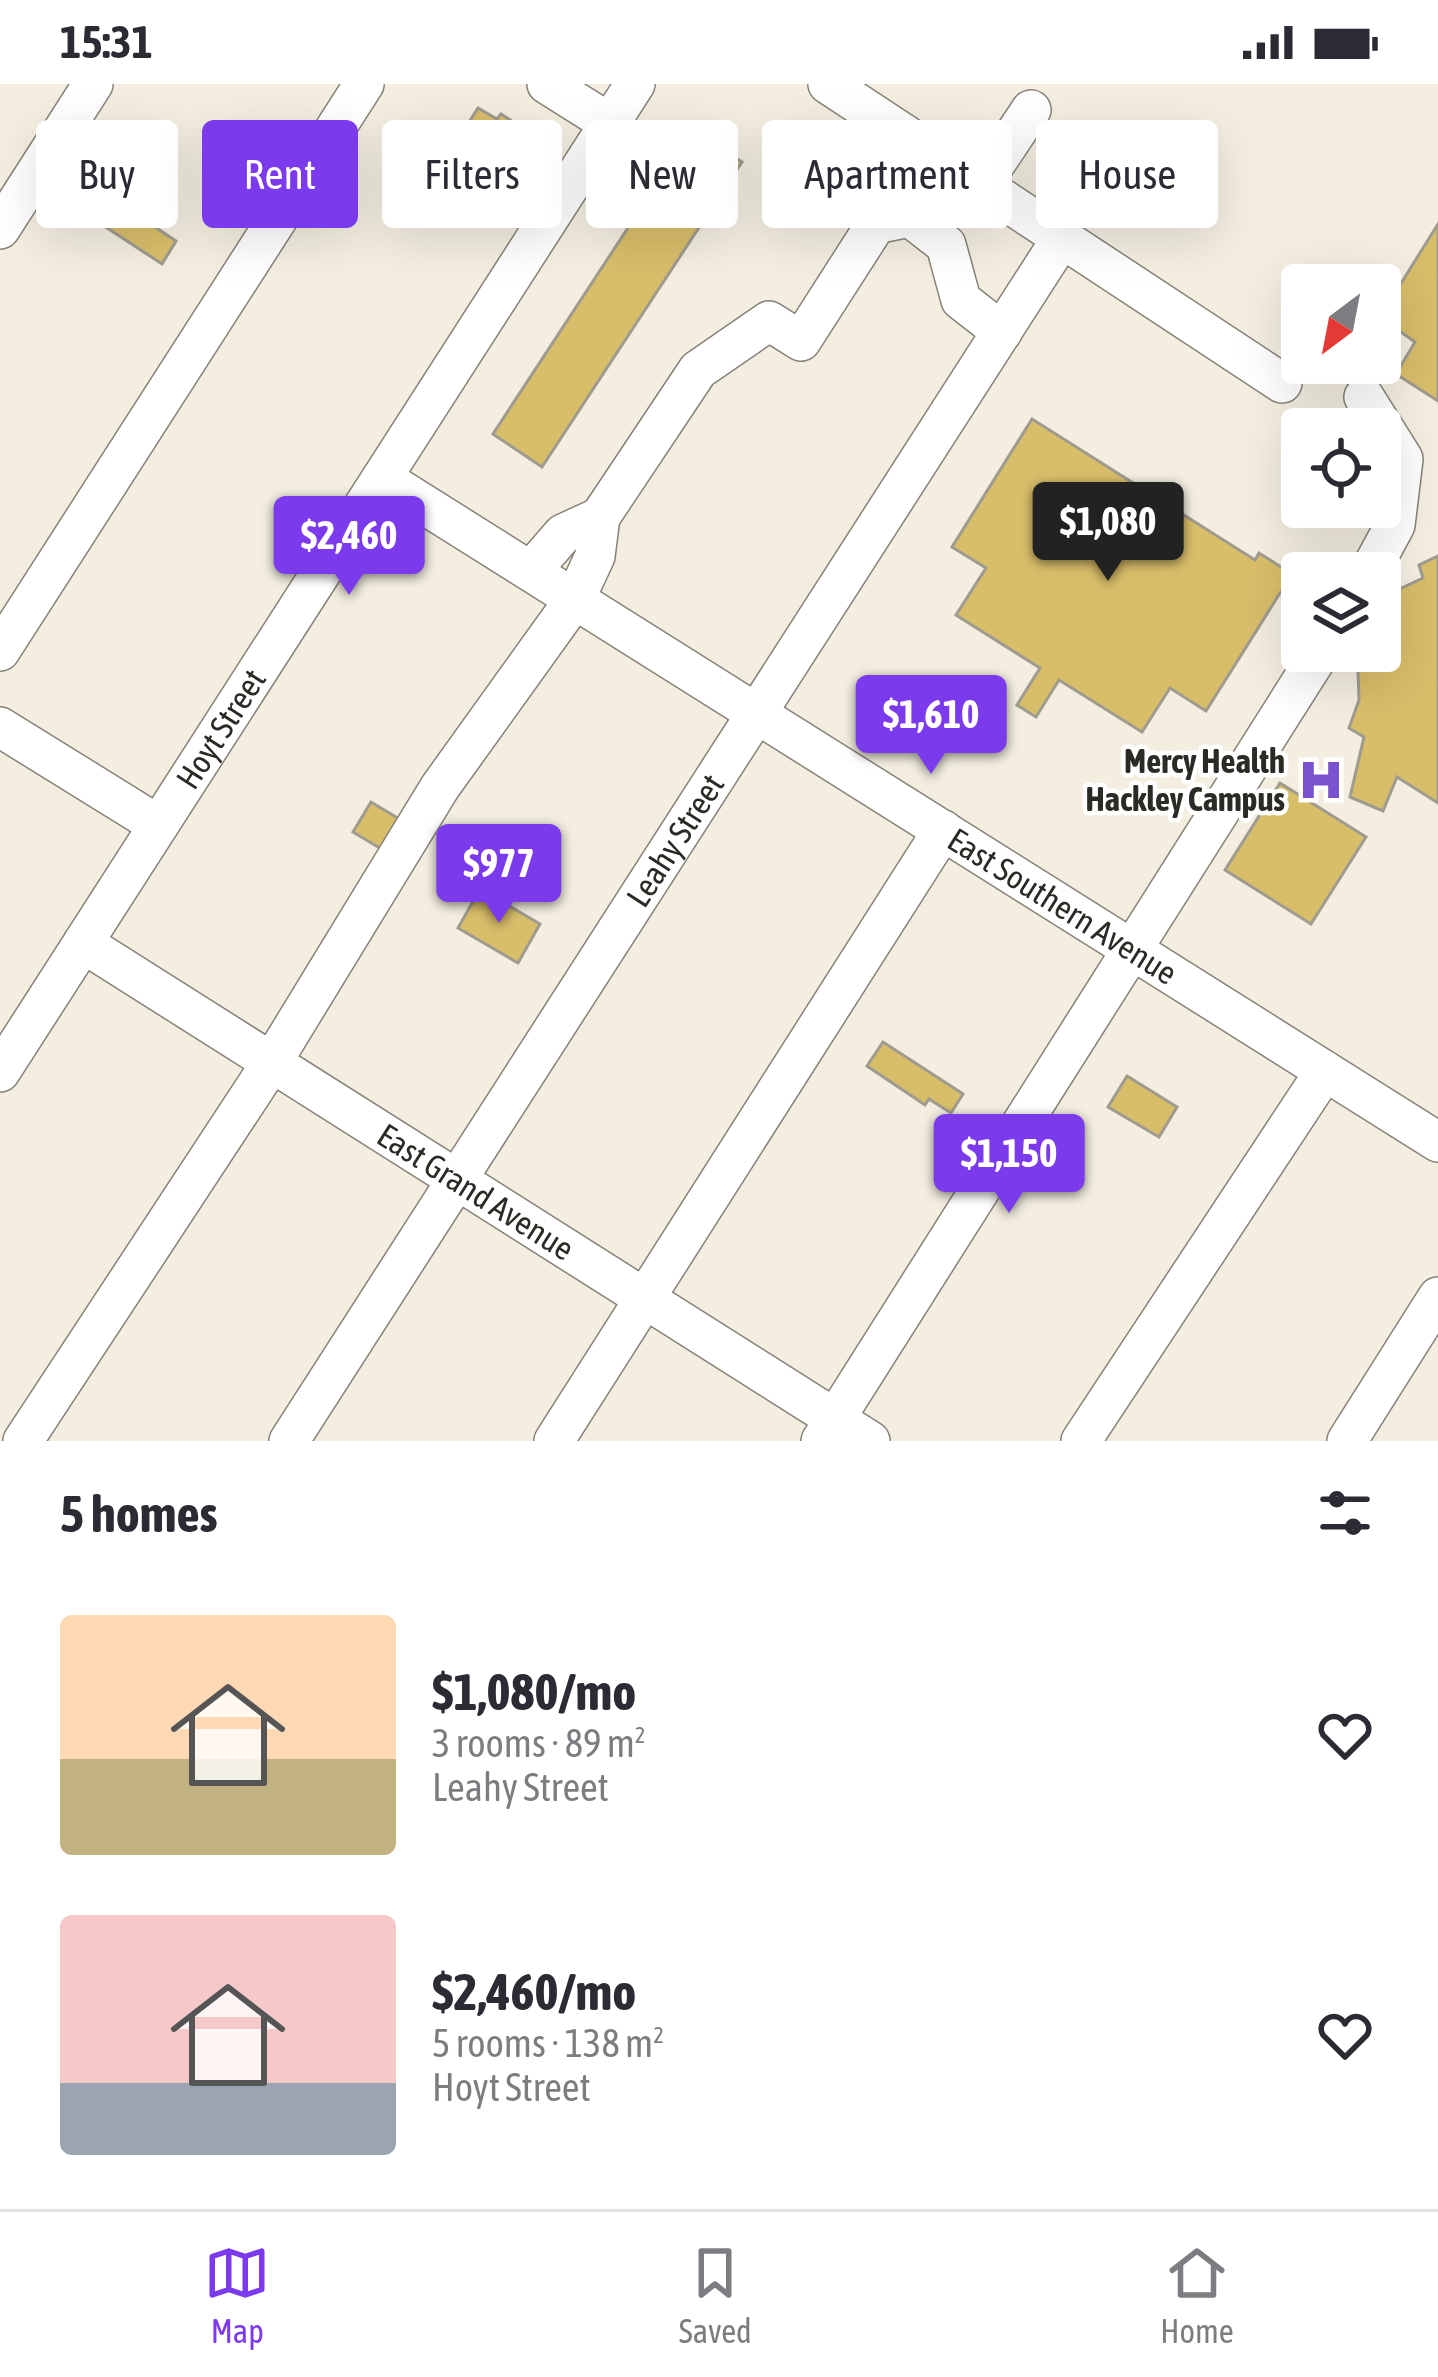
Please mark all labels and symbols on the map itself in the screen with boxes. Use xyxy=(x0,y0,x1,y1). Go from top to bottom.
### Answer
north arrow xyxy=(1281,264,1401,384)
pin: $1,080 xyxy=(1010,482,1206,584)
pin: $2,460 xyxy=(251,496,447,598)
street label: Hoyt Street xyxy=(168,662,273,796)
pin: $1,610 xyxy=(833,675,1029,777)
place label: Mercy Health Hackley Campus xyxy=(1085,742,1285,818)
hospital icon: Mercy Health Hackley Campus xyxy=(1296,755,1346,805)
street label: Leahy Street xyxy=(618,767,731,914)
street label: East Southern Avenue xyxy=(941,820,1184,992)
pin: $977 xyxy=(428,824,570,926)
pin: $1,150 xyxy=(911,1114,1107,1216)
street label: East Grand Avenue xyxy=(371,1116,581,1268)

